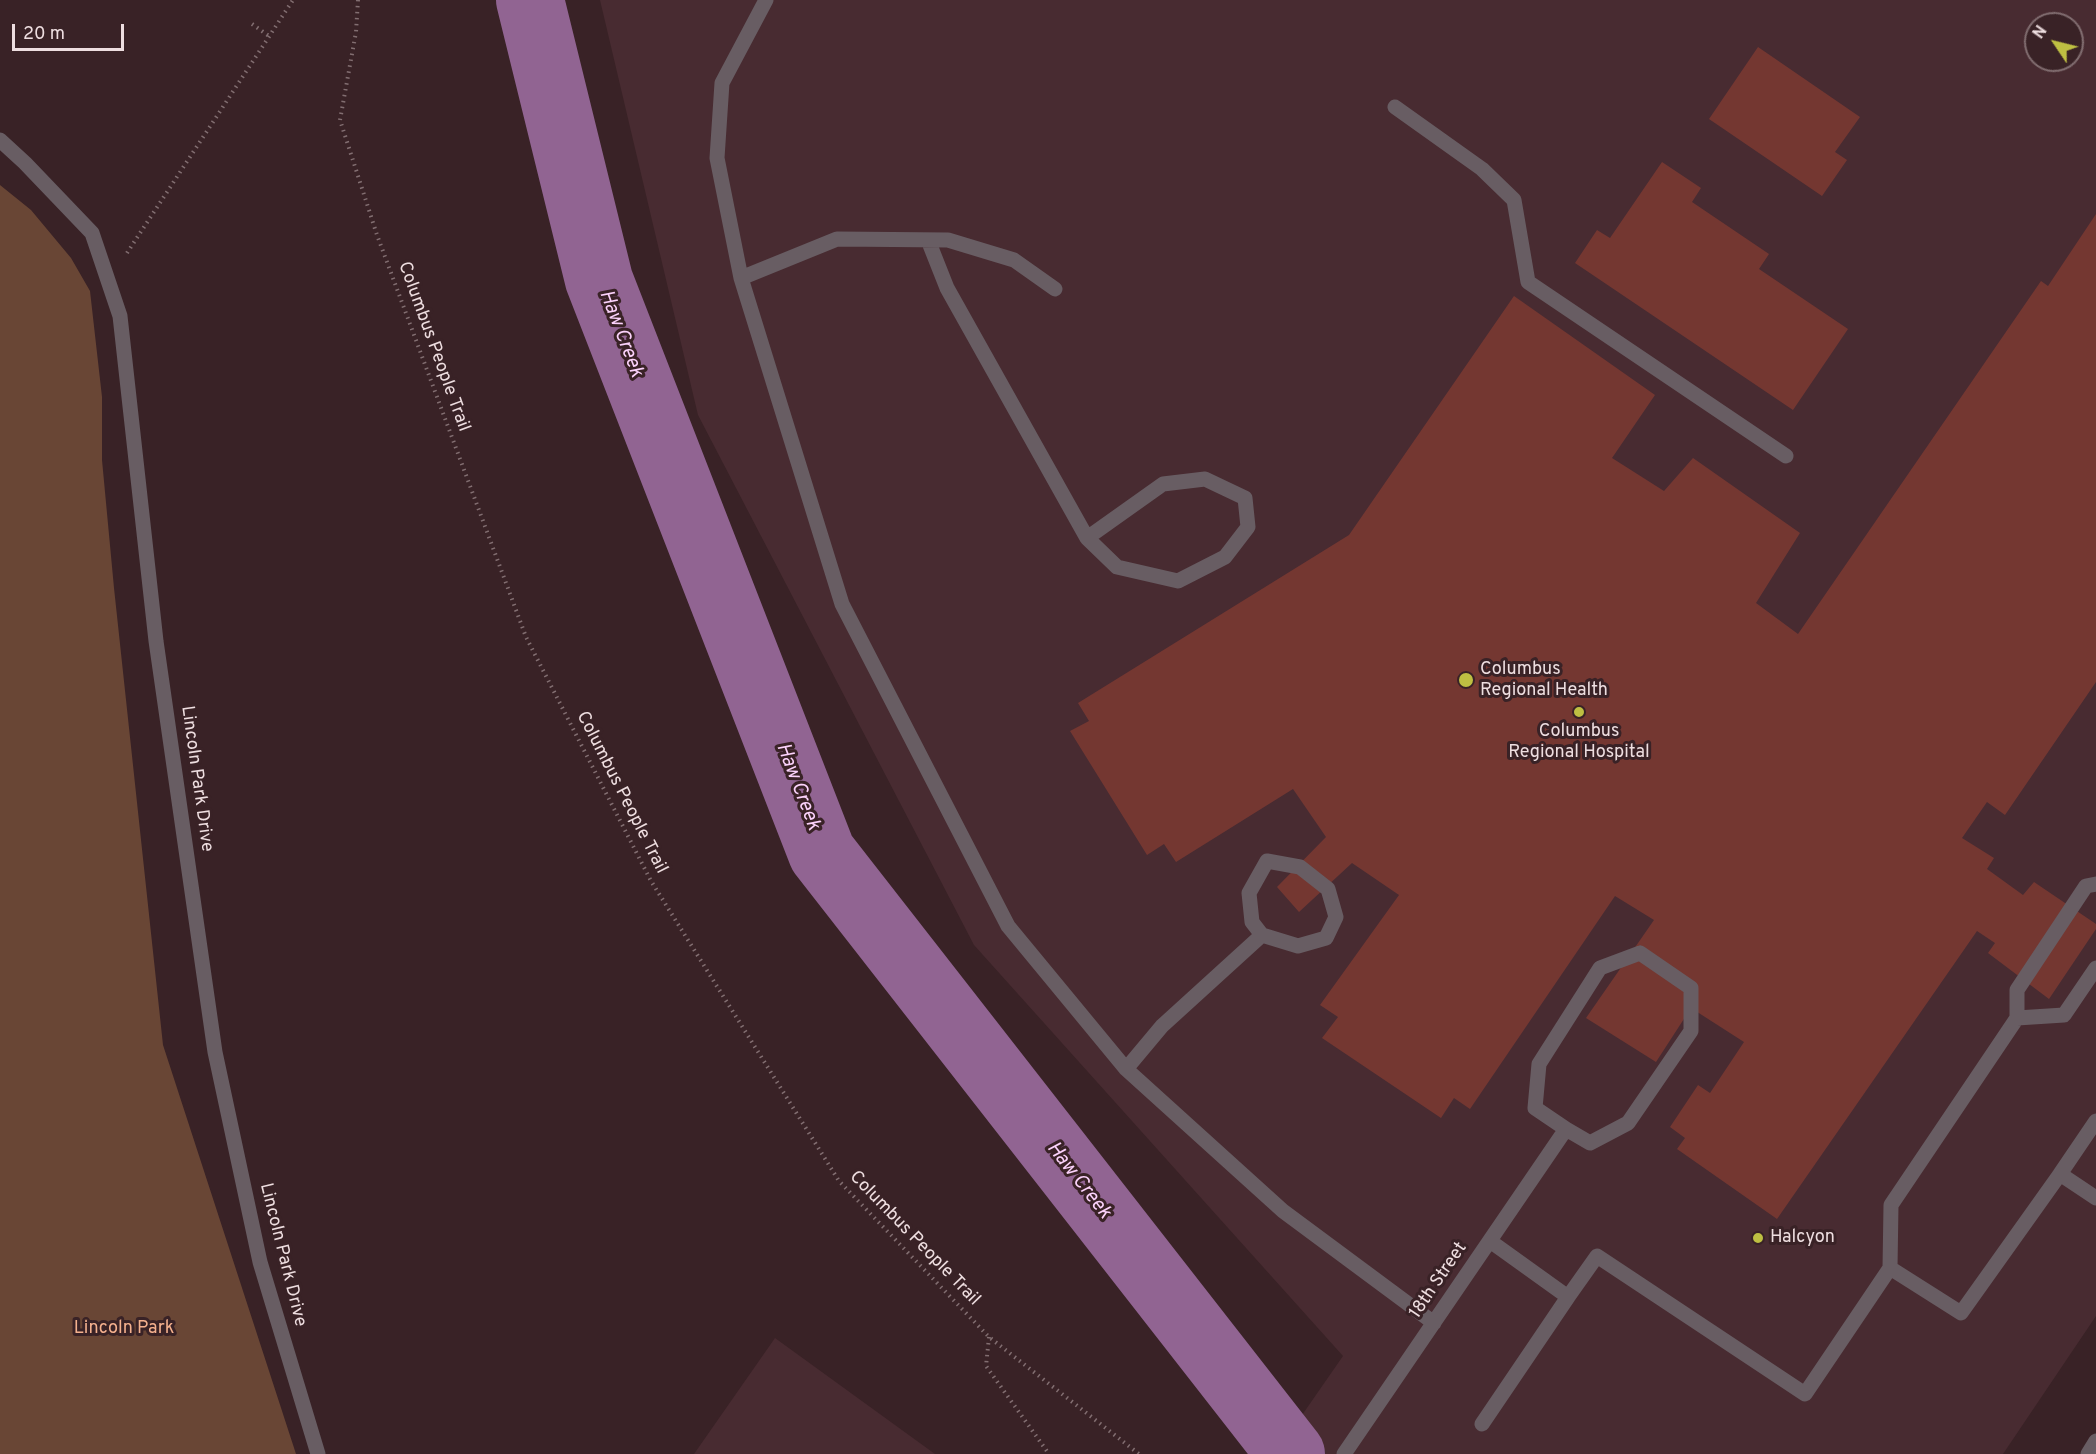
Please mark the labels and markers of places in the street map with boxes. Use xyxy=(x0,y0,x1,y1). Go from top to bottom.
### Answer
place label: Columbus Regional Health xyxy=(1480,659,1608,702)
marker: Columbus Regional Health xyxy=(1457,671,1475,689)
marker: Columbus Regional Hospital xyxy=(1572,705,1586,719)
place label: Columbus Regional Hospital xyxy=(1508,721,1650,764)
place label: Halcyon xyxy=(1770,1227,1835,1249)
marker: Halcyon xyxy=(1751,1231,1765,1245)

